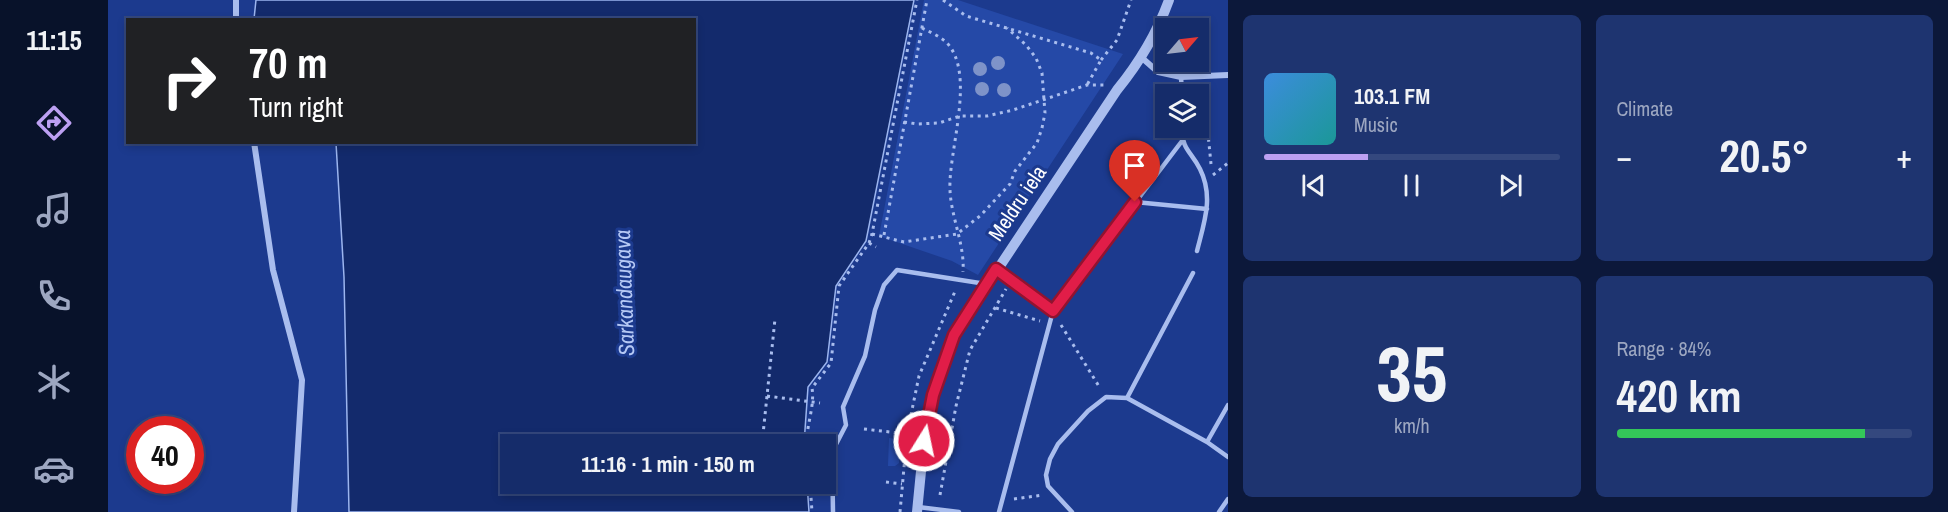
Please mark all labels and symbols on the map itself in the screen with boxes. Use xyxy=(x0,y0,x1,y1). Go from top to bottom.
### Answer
north arrow xyxy=(1155,18,1209,72)
pin xyxy=(1109,140,1160,202)
street label: Meldru iela xyxy=(981,159,1053,246)
water label: Sarkandaugava xyxy=(607,229,641,357)
position arrow xyxy=(892,409,956,473)
speed limit sign: 40 xyxy=(126,416,204,494)

